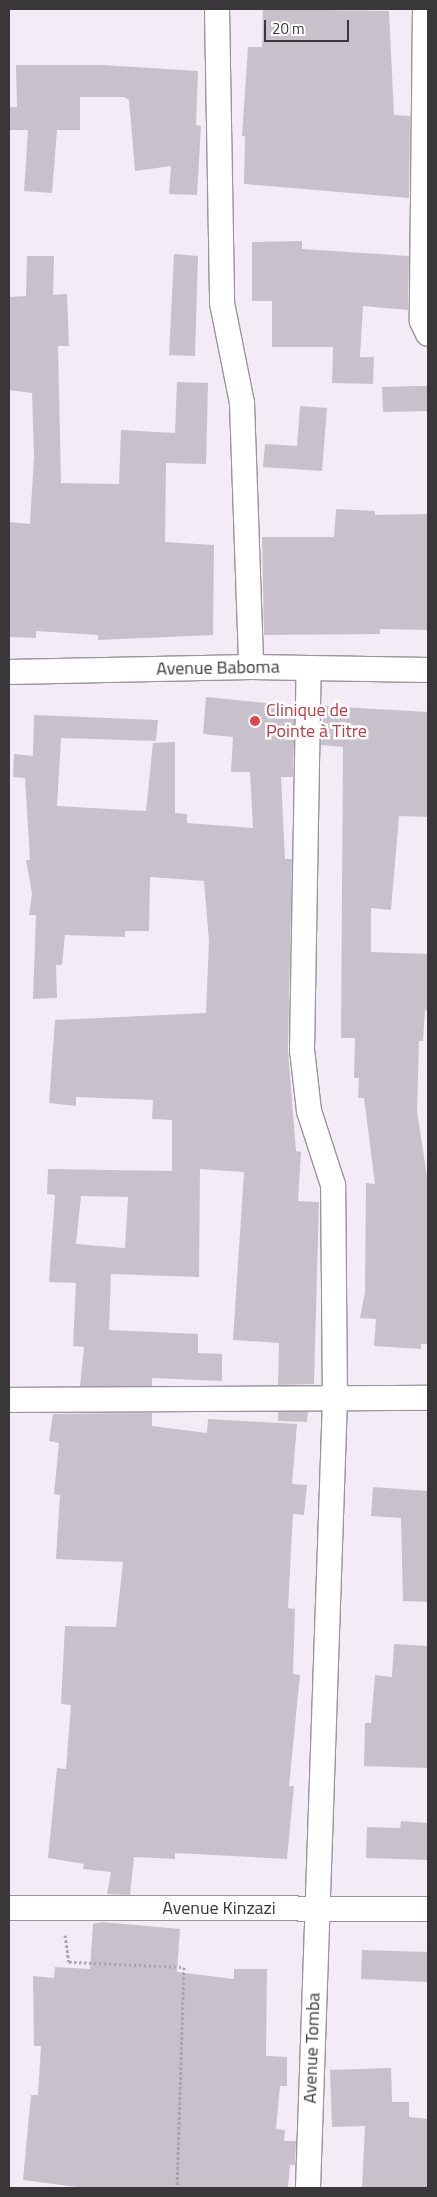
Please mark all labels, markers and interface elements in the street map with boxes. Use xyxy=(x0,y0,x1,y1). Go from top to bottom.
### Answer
scale bar xyxy=(267,10,352,42)
text: 20 m xyxy=(272,17,305,40)
street label: Avenue Baboma xyxy=(156,656,280,680)
place label: Clinique de Pointe à Titre xyxy=(266,700,367,742)
marker: Clinique de Pointe à Titre xyxy=(248,714,262,728)
street label: Avenue Kinzazi xyxy=(162,1897,276,1919)
street label: Avenue Tomba xyxy=(299,1992,325,2104)

